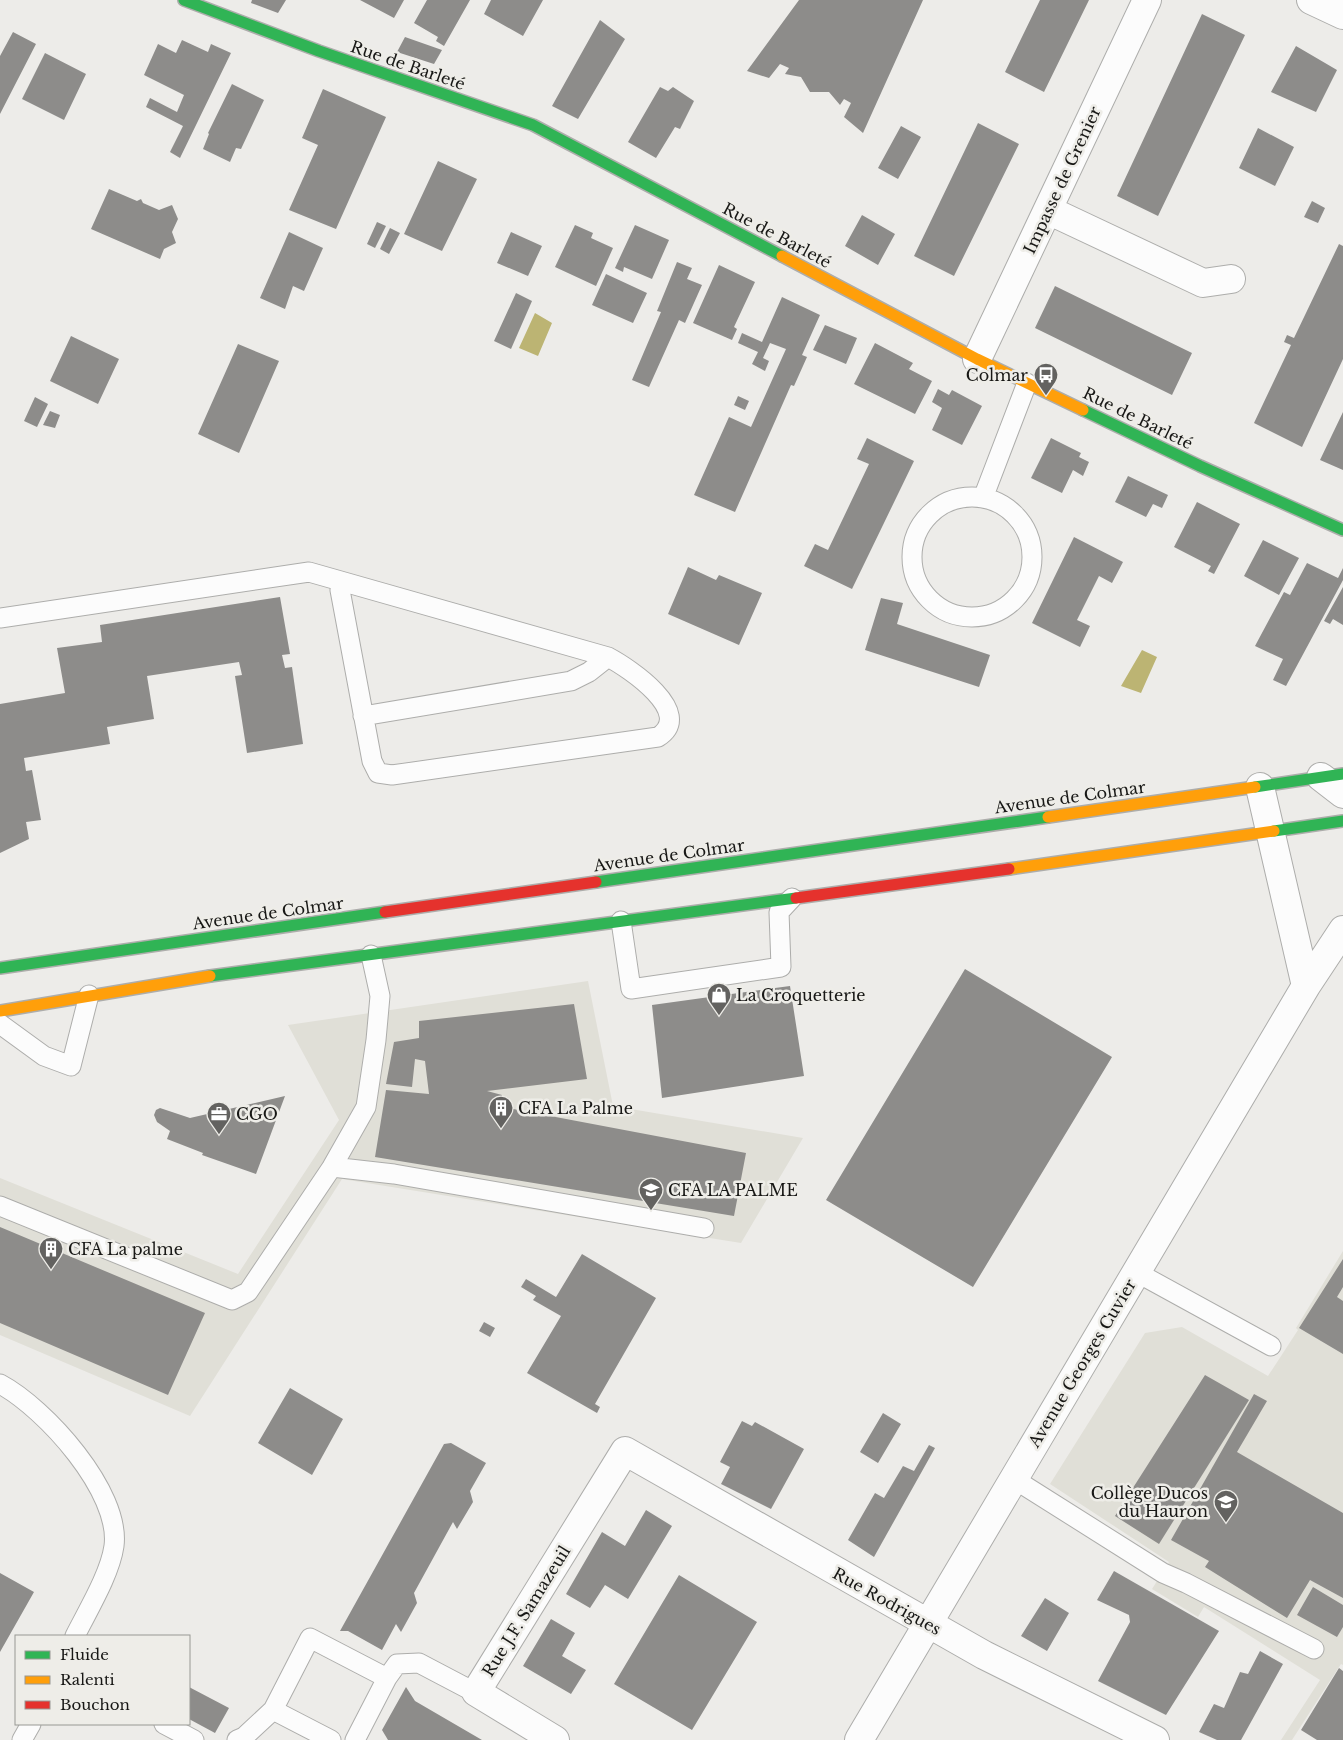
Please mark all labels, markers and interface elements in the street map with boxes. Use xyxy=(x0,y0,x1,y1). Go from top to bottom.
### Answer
street label: Rue de Barleté xyxy=(348,36,468,94)
street label: Impasse de Grenier xyxy=(1019,103,1105,257)
street label: Rue de Barleté xyxy=(719,198,835,272)
bus stop icon: Colmar xyxy=(1033,362,1059,396)
place label: Colmar xyxy=(966,365,1028,385)
street label: Rue de Barleté xyxy=(1080,383,1196,453)
street label: Avenue de Colmar xyxy=(992,776,1147,818)
street label: Avenue de Colmar xyxy=(591,834,746,876)
street label: Avenue de Colmar xyxy=(190,892,345,934)
shop icon: La Croquetterie xyxy=(706,982,732,1016)
place label: La Croquetterie xyxy=(736,985,866,1005)
building icon: CFA La Palme xyxy=(488,1095,514,1129)
place label: CFA La Palme xyxy=(518,1098,633,1118)
office icon: CGO xyxy=(206,1101,232,1135)
place label: CGO xyxy=(236,1104,278,1124)
school or university icon: CFA LA PALME xyxy=(638,1177,664,1211)
place label: CFA LA PALME xyxy=(668,1180,798,1200)
building icon: CFA La palme xyxy=(38,1236,64,1270)
place label: CFA La palme xyxy=(68,1239,183,1259)
street label: Avenue Georges Cuvier xyxy=(1023,1275,1140,1452)
place label: Collège Ducos du Hauron xyxy=(1091,1483,1208,1521)
school or university icon: Collège Ducos du Hauron xyxy=(1213,1489,1239,1523)
street label: Rue J.F. Samazeuil xyxy=(478,1542,574,1680)
street label: Rue Rodrigues xyxy=(829,1563,945,1639)
legend xyxy=(15,1635,190,1725)
text: Fluide xyxy=(60,1645,109,1664)
text: Ralenti xyxy=(60,1670,115,1689)
text: Bouchon xyxy=(60,1695,130,1714)

